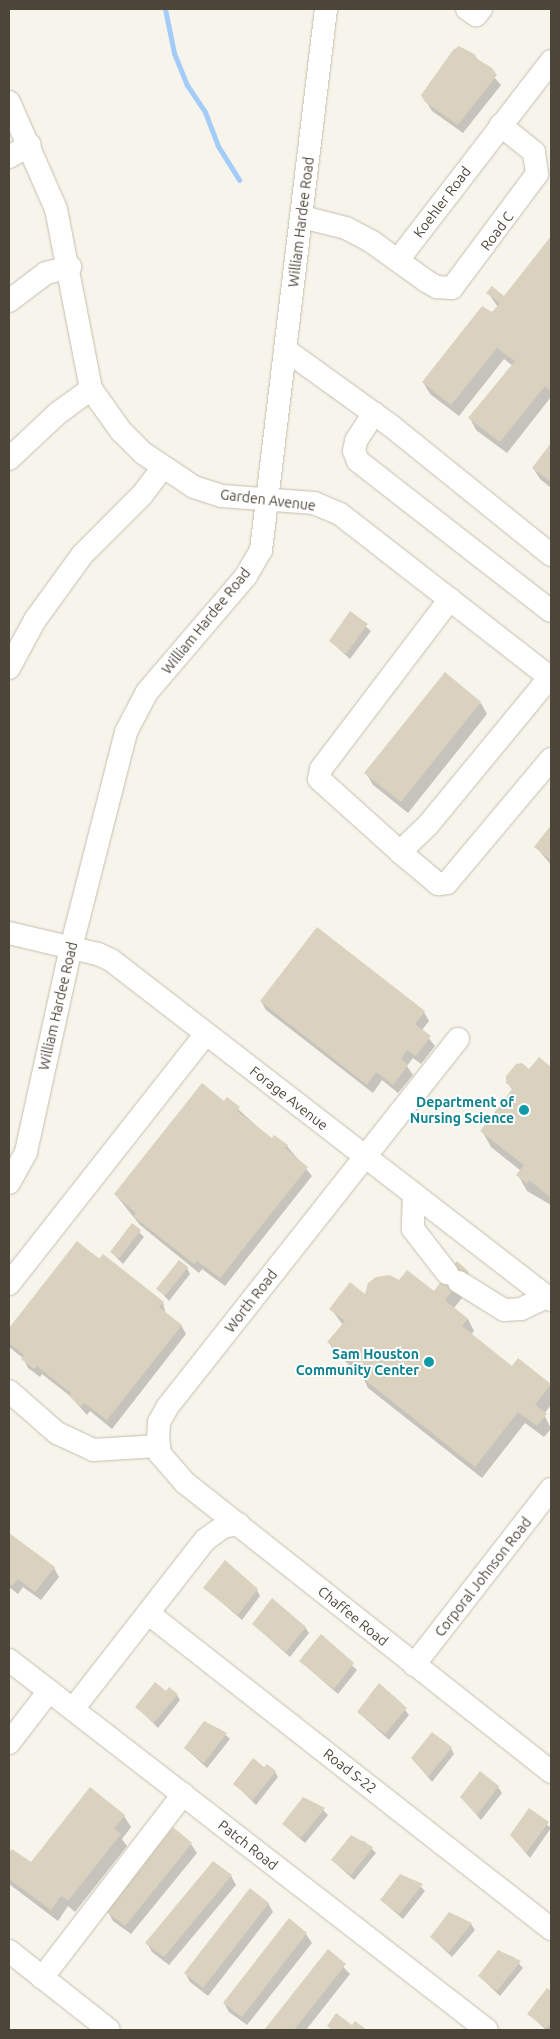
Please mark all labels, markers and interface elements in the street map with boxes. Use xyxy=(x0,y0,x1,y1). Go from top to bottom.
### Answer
street label: William Hardee Road xyxy=(285,156,317,288)
street label: Koehler Road xyxy=(410,163,474,241)
street label: Road C xyxy=(477,208,517,254)
street label: Garden Avenue xyxy=(219,486,317,514)
street label: William Hardee Road xyxy=(158,565,254,677)
street label: William Hardee Road xyxy=(35,940,81,1072)
street label: Forage Avenue xyxy=(247,1062,331,1134)
place label: Department of Nursing Science xyxy=(410,1094,514,1126)
marker: Department of Nursing Science xyxy=(518,1104,530,1116)
street label: Worth Road xyxy=(221,1266,281,1336)
place label: Sam Houston Community Center xyxy=(296,1346,419,1378)
marker: Sam Houston Community Center xyxy=(423,1356,435,1368)
street label: Corporal Johnson Road xyxy=(431,1514,535,1640)
street label: Chaffee Road xyxy=(315,1583,391,1649)
street label: Road S-22 xyxy=(320,1745,380,1797)
street label: Patch Road xyxy=(215,1817,281,1873)

